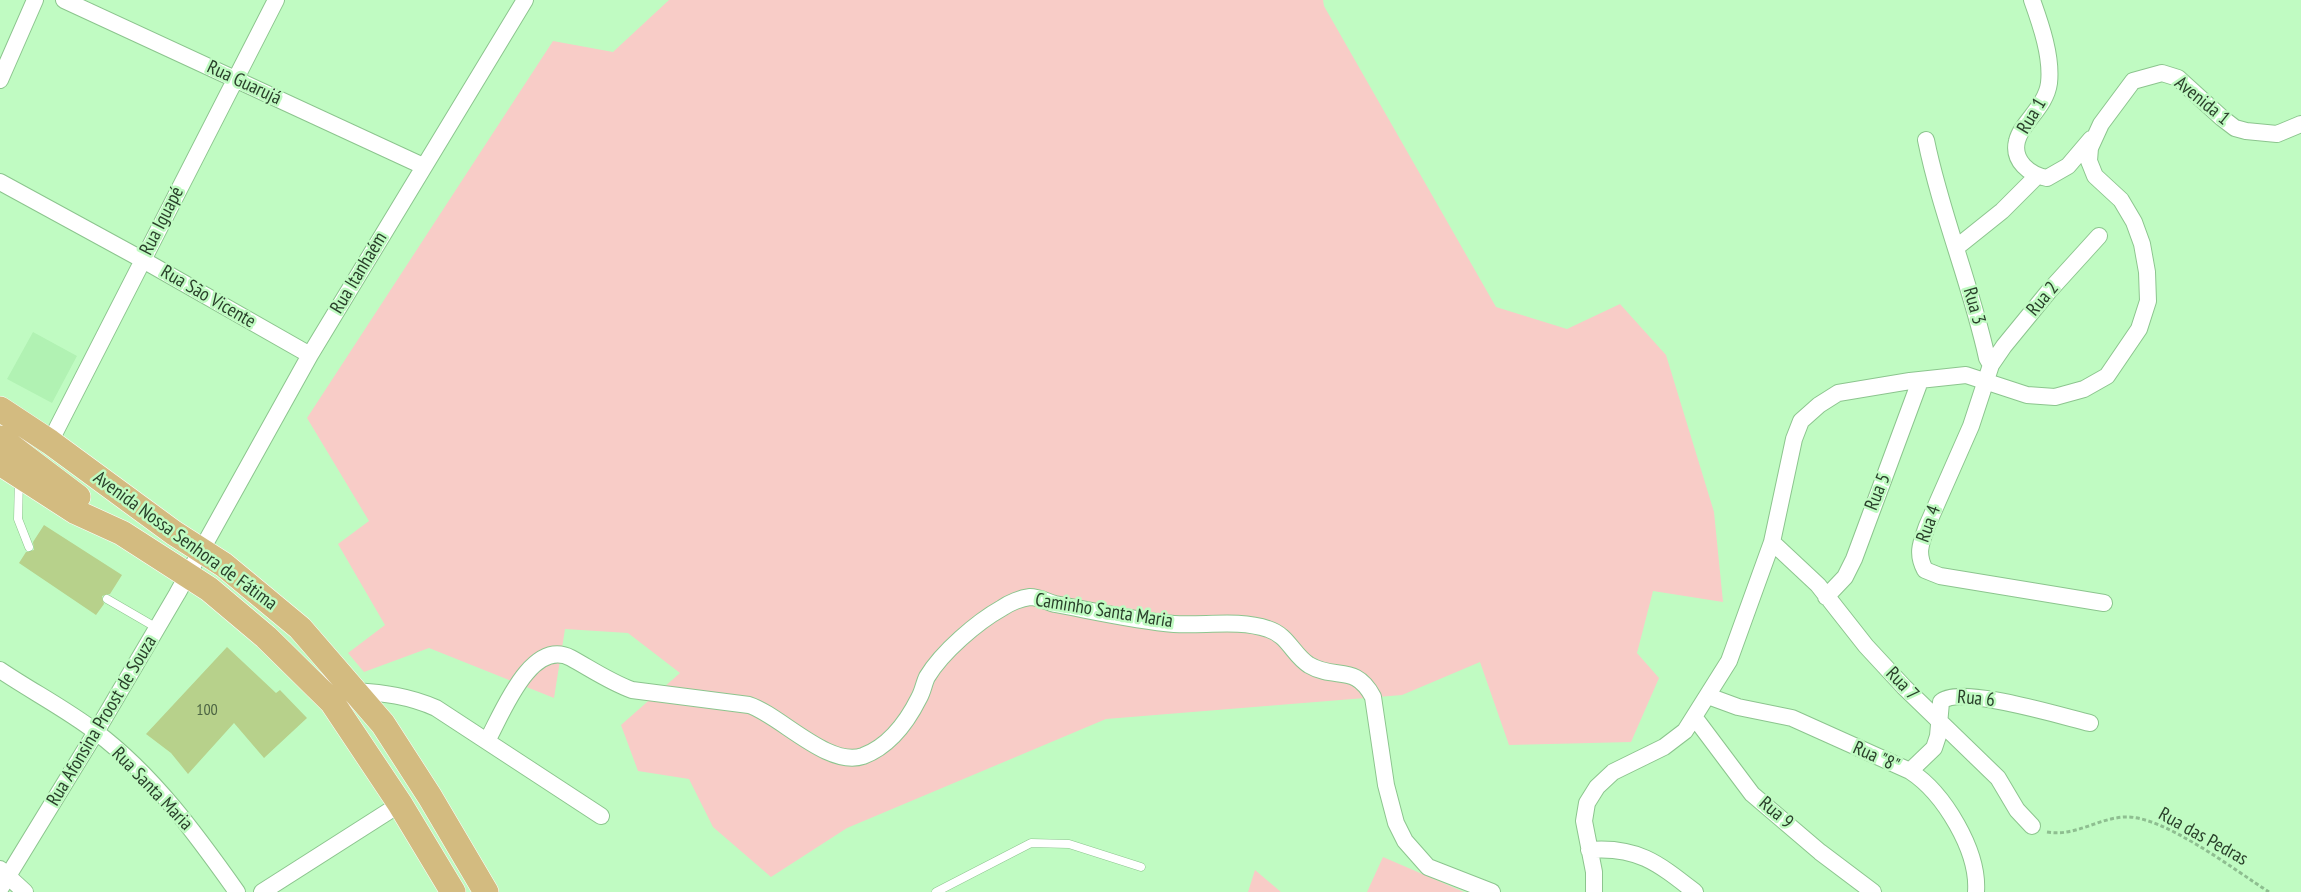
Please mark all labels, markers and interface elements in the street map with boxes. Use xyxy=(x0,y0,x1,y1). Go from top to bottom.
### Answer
street label: Rua Guarujá xyxy=(203,56,285,110)
street label: Avenida 1 xyxy=(2170,72,2234,130)
street label: Rua 1 xyxy=(2013,94,2051,138)
street label: Rua Iguapé xyxy=(135,183,189,259)
street label: Rua Itanhaém xyxy=(326,228,392,318)
street label: Rua São Vicente xyxy=(157,261,259,333)
street label: Rua 2 xyxy=(2022,277,2064,321)
street label: Rua 3 xyxy=(1958,285,1990,327)
street label: Avenida Nossa Senhora de Fátima xyxy=(89,467,281,615)
street label: Rua 5 xyxy=(1860,470,1896,514)
street label: Rua 4 xyxy=(1912,502,1946,546)
street label: Caminho Santa Maria xyxy=(1034,589,1174,633)
street label: Rua Afonsina Proost de Souza xyxy=(42,632,162,810)
street label: Rua 7 xyxy=(1881,663,1923,705)
street label: Rua 6 xyxy=(1956,686,1996,712)
house number: 100 xyxy=(196,700,218,720)
street label: Rua "8" xyxy=(1849,737,1903,777)
street label: Rua Santa Maria xyxy=(107,743,197,835)
street label: Rua 9 xyxy=(1754,792,1798,834)
street label: Rua das Pedras xyxy=(2154,803,2252,871)

